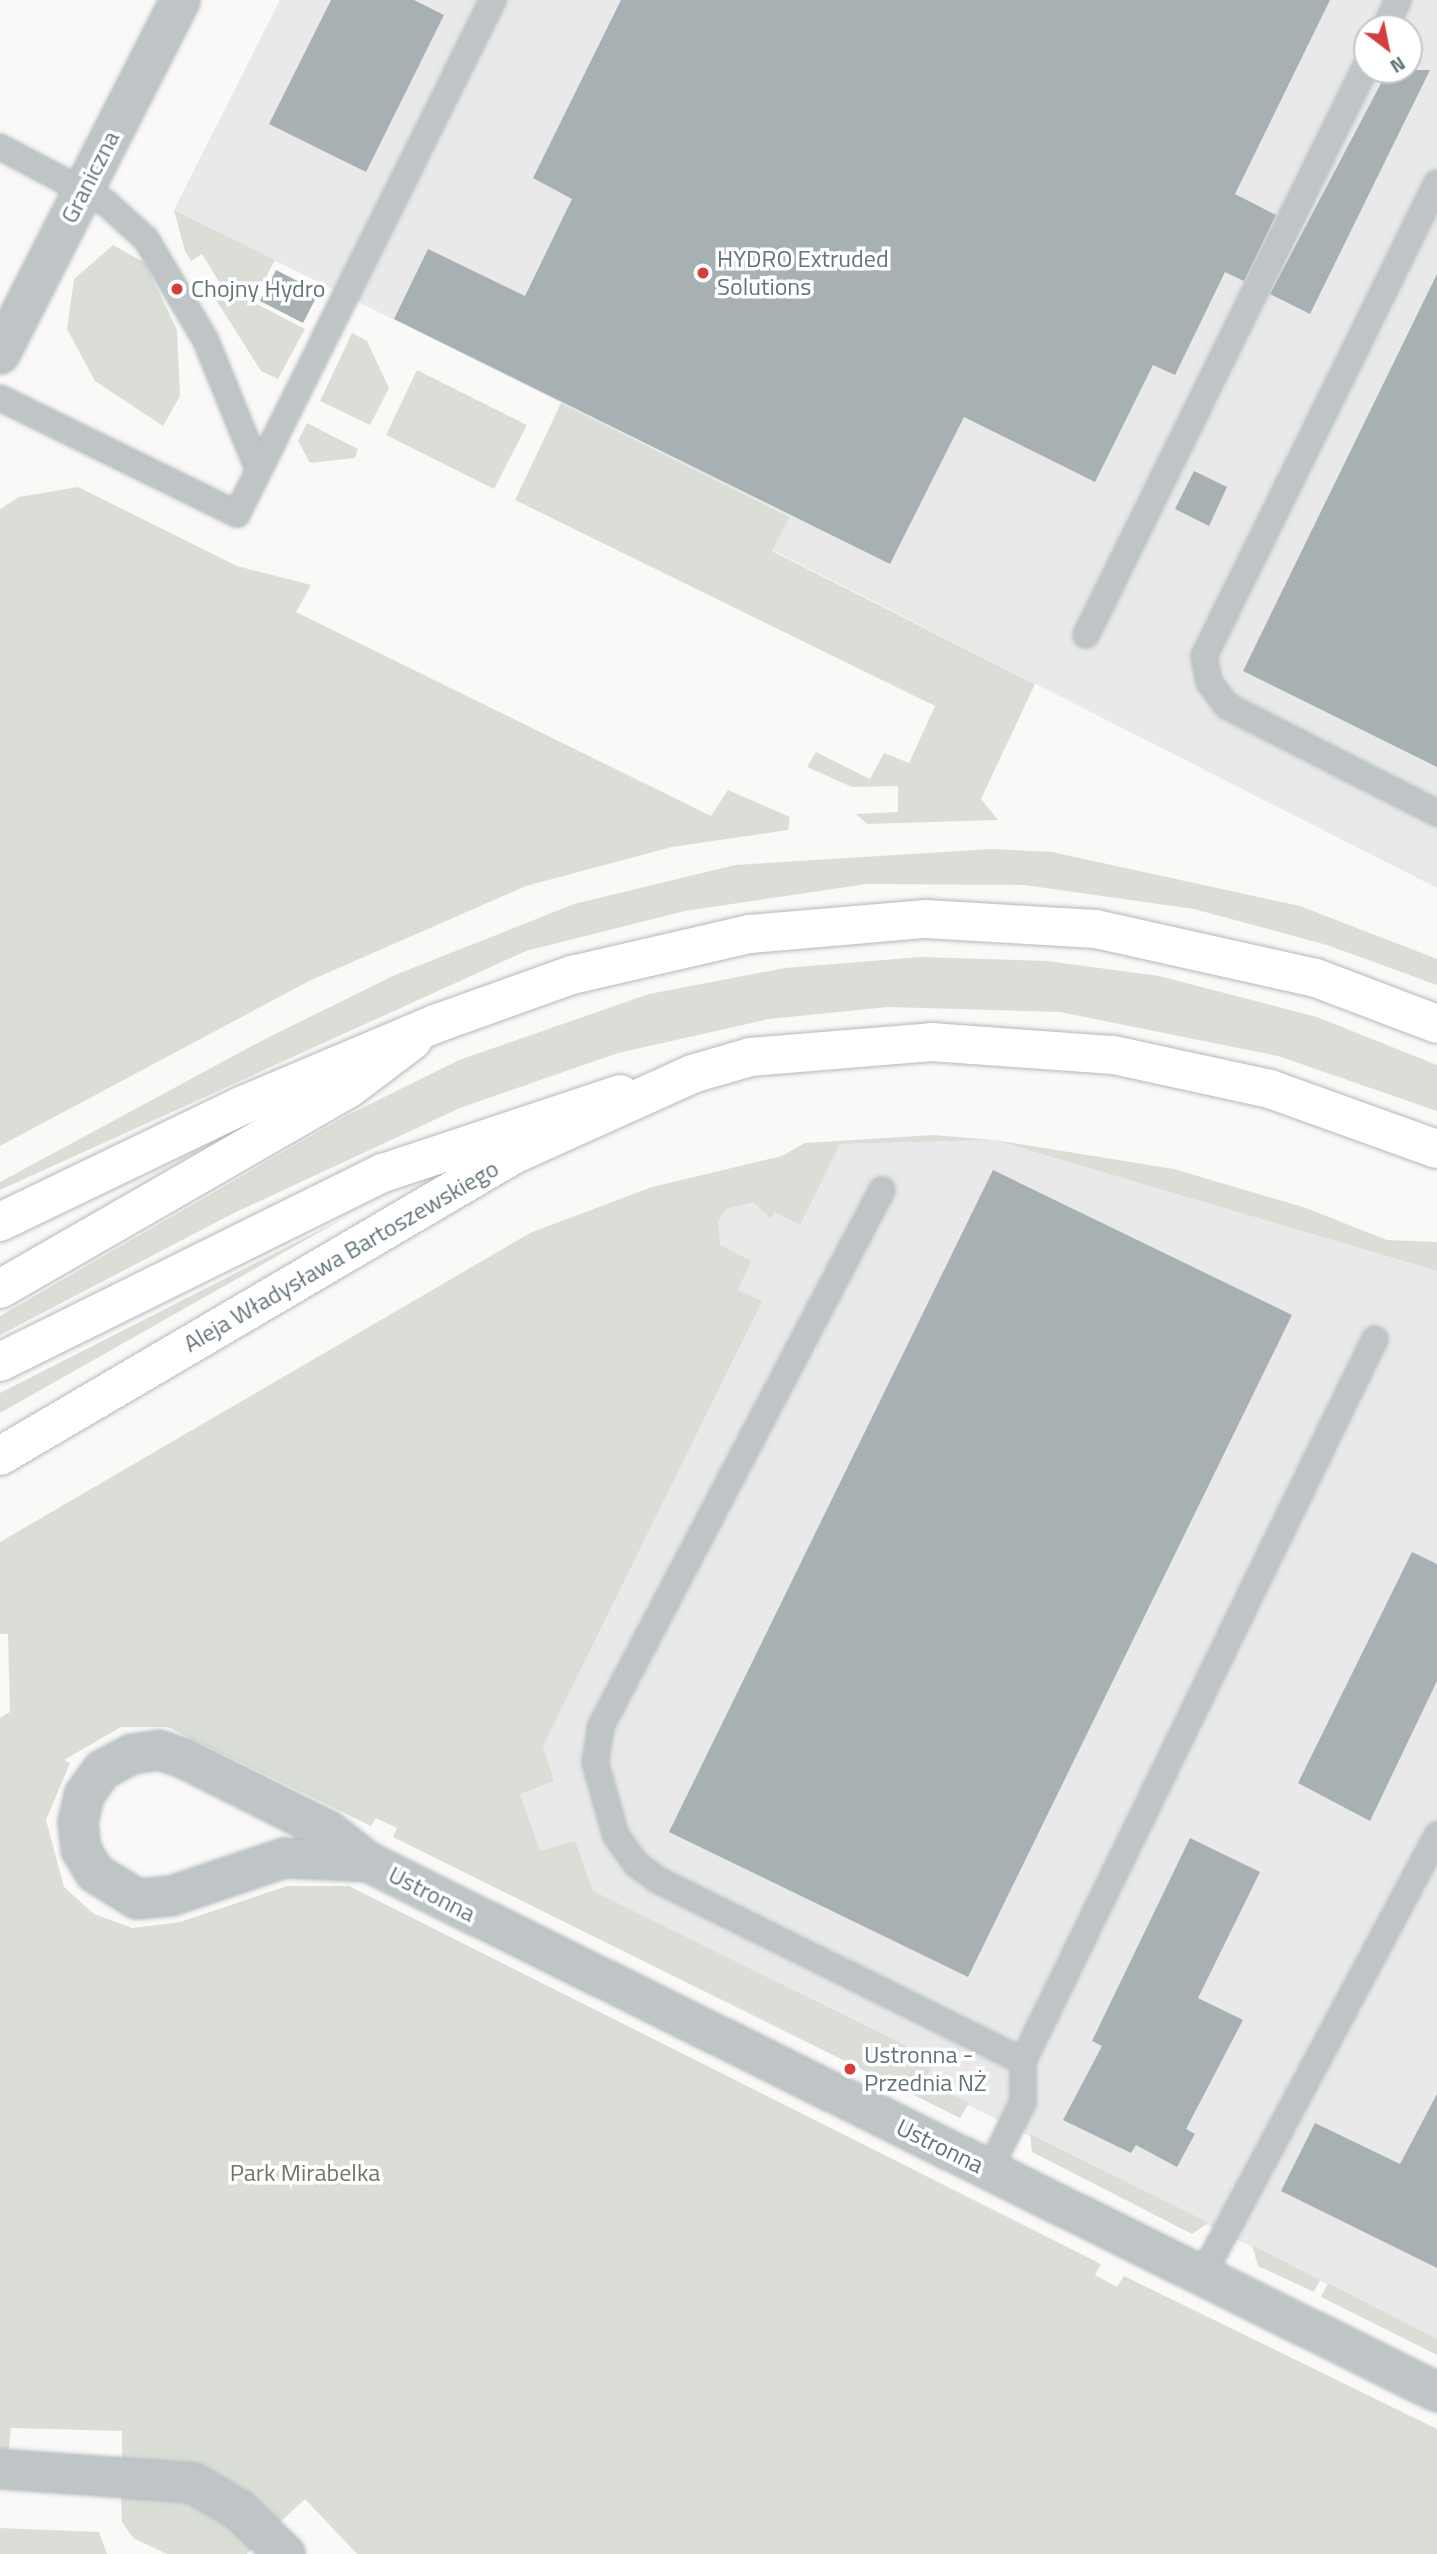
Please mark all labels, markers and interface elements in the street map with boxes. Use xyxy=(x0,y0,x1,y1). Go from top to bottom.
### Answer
north arrow xyxy=(1353,14,1423,84)
text: N xyxy=(1385,50,1412,81)
street label: Graniczna xyxy=(55,126,125,228)
place label: HYDRO Extruded Solutions xyxy=(717,245,889,301)
marker: HYDRO Extruded Solutions xyxy=(695,265,711,281)
place label: Chojny Hydro xyxy=(191,275,325,303)
marker: Chojny Hydro xyxy=(169,281,185,297)
street label: Aleja Władysława Bartoszewskiego xyxy=(178,1154,504,1358)
street label: Ustronna xyxy=(384,1860,480,1928)
place label: Ustronna - Przednia NŻ xyxy=(864,2041,987,2097)
marker: Ustronna - Przednia NŻ xyxy=(842,2061,858,2077)
street label: Ustronna xyxy=(892,2113,988,2179)
park label: Park Mirabelka xyxy=(230,2159,380,2187)

